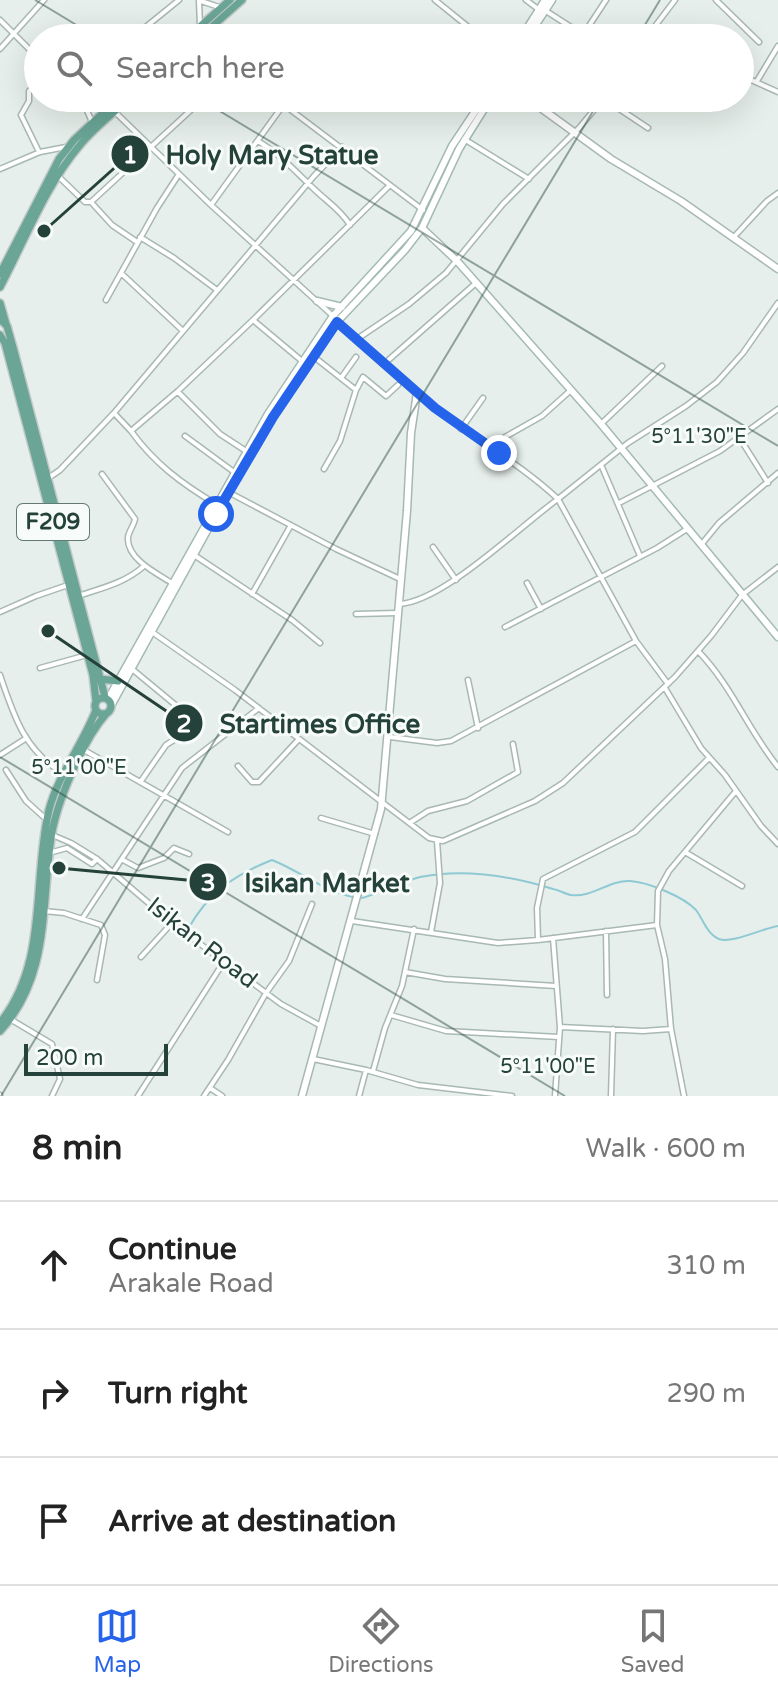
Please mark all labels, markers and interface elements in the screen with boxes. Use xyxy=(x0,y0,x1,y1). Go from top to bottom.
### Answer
search box xyxy=(24,24,754,112)
icon: search xyxy=(52,46,96,90)
text: Search here xyxy=(116,50,285,87)
callout: Holy Mary Statue xyxy=(110,129,395,179)
text: Holy Mary Statue xyxy=(166,140,379,171)
text: 1 xyxy=(122,141,138,170)
text: 5°11'30"E xyxy=(651,425,747,449)
route end xyxy=(481,435,517,471)
route start xyxy=(198,496,234,532)
road number: F209 xyxy=(17,504,89,540)
callout: Startimes Office xyxy=(164,698,437,748)
text: Startimes Office xyxy=(220,709,421,740)
text: 2 xyxy=(176,710,192,739)
text: 5°11'00"E xyxy=(31,756,127,780)
callout: Isikan Market xyxy=(188,857,425,907)
text: Isikan Market xyxy=(244,868,410,899)
text: 3 xyxy=(200,869,216,898)
street label: Isikan Road xyxy=(141,891,263,995)
scale bar xyxy=(24,1040,168,1076)
text: 200 m xyxy=(36,1045,103,1071)
text: 5°11'00"E xyxy=(500,1055,596,1079)
text: 8 min xyxy=(32,1128,123,1169)
text: Walk · 600 m xyxy=(586,1133,746,1164)
text: Continue xyxy=(108,1231,237,1268)
icon: ahead xyxy=(32,1243,76,1287)
text: 310 m xyxy=(666,1250,746,1281)
text: Arakale Road xyxy=(108,1268,274,1299)
icon: right xyxy=(32,1371,76,1415)
text: Turn right xyxy=(108,1375,248,1412)
text: 290 m xyxy=(666,1378,746,1409)
icon: arrive xyxy=(32,1499,76,1543)
text: Arrive at destination xyxy=(108,1503,396,1540)
tab: Map xyxy=(94,1604,141,1678)
tab: Directions xyxy=(328,1604,434,1678)
tab: Saved xyxy=(621,1604,684,1678)

